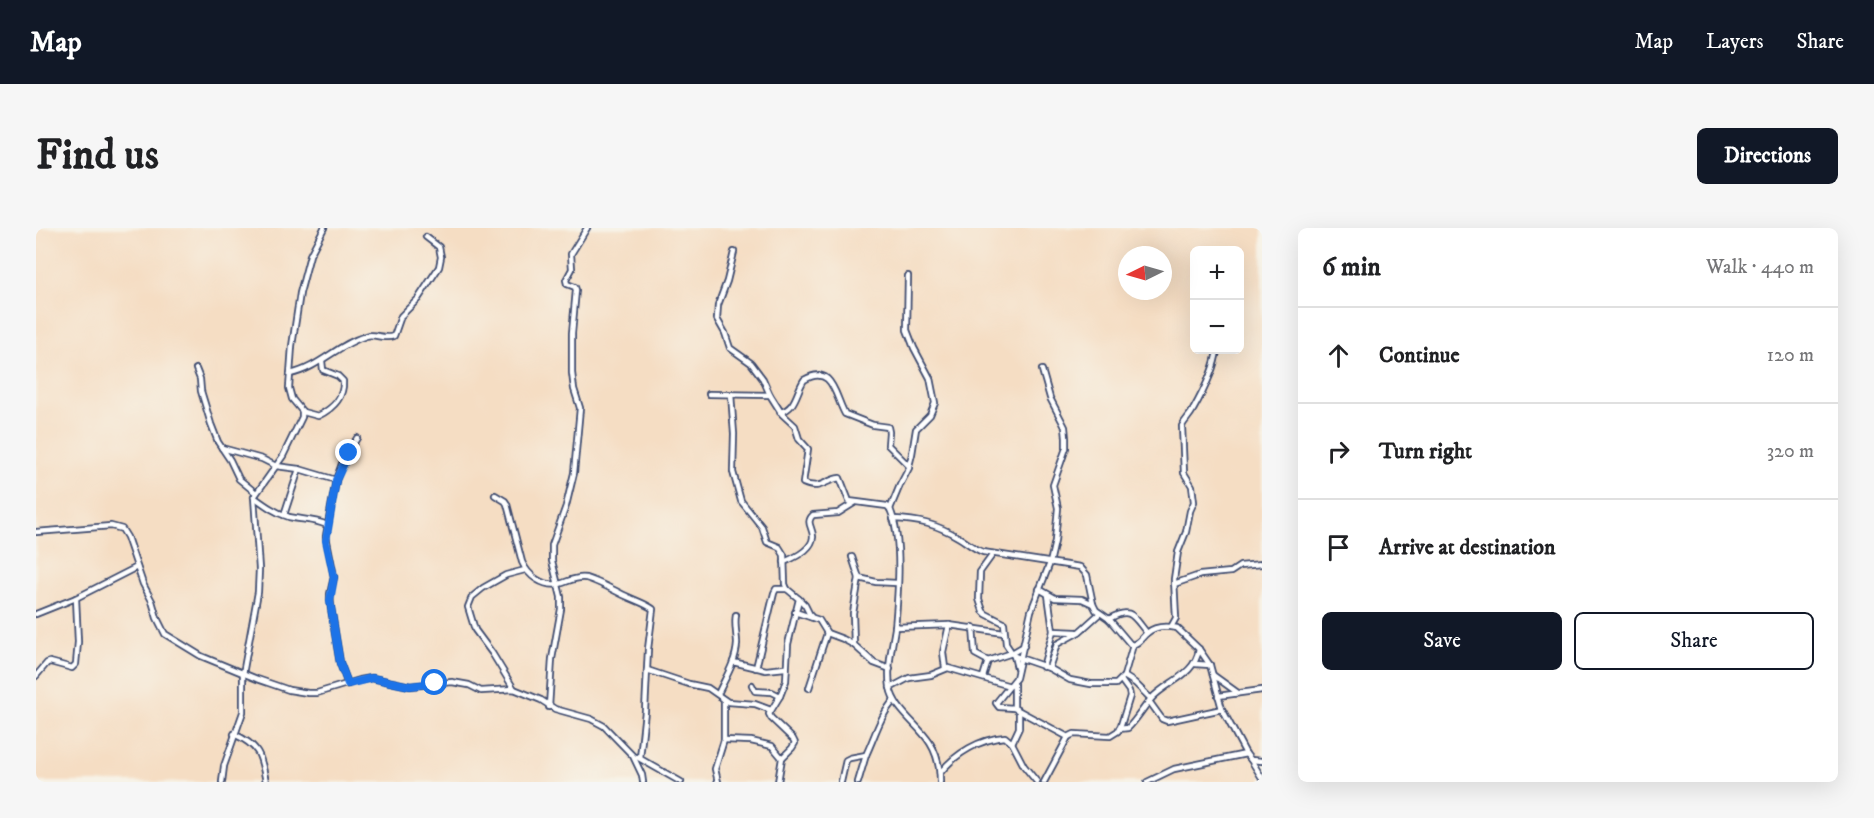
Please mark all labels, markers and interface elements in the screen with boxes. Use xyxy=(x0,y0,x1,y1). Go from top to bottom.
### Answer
text: Map xyxy=(30,25,82,60)
text: Map xyxy=(1634,29,1673,55)
text: Layers xyxy=(1706,29,1764,55)
text: Share xyxy=(1797,29,1844,55)
button: Directions xyxy=(1697,128,1838,184)
text: Find us xyxy=(36,130,159,182)
north arrow xyxy=(1118,246,1172,300)
map controls xyxy=(1190,246,1244,354)
button: + xyxy=(1190,246,1244,300)
text: 6 min xyxy=(1322,251,1381,284)
text: Walk · 440 m xyxy=(1706,255,1814,280)
button: − xyxy=(1190,300,1244,354)
icon: ahead xyxy=(1322,339,1355,372)
text: Continue xyxy=(1379,342,1460,369)
text: 120 m xyxy=(1767,343,1814,368)
icon: right xyxy=(1322,435,1355,468)
text: Turn right xyxy=(1379,438,1472,465)
route end xyxy=(335,439,361,465)
text: 320 m xyxy=(1767,439,1814,464)
icon: arrive xyxy=(1322,531,1355,564)
text: Arrive at destination xyxy=(1379,534,1556,561)
button: Save xyxy=(1322,612,1562,670)
button: Share xyxy=(1574,612,1814,670)
route start xyxy=(421,669,447,695)

